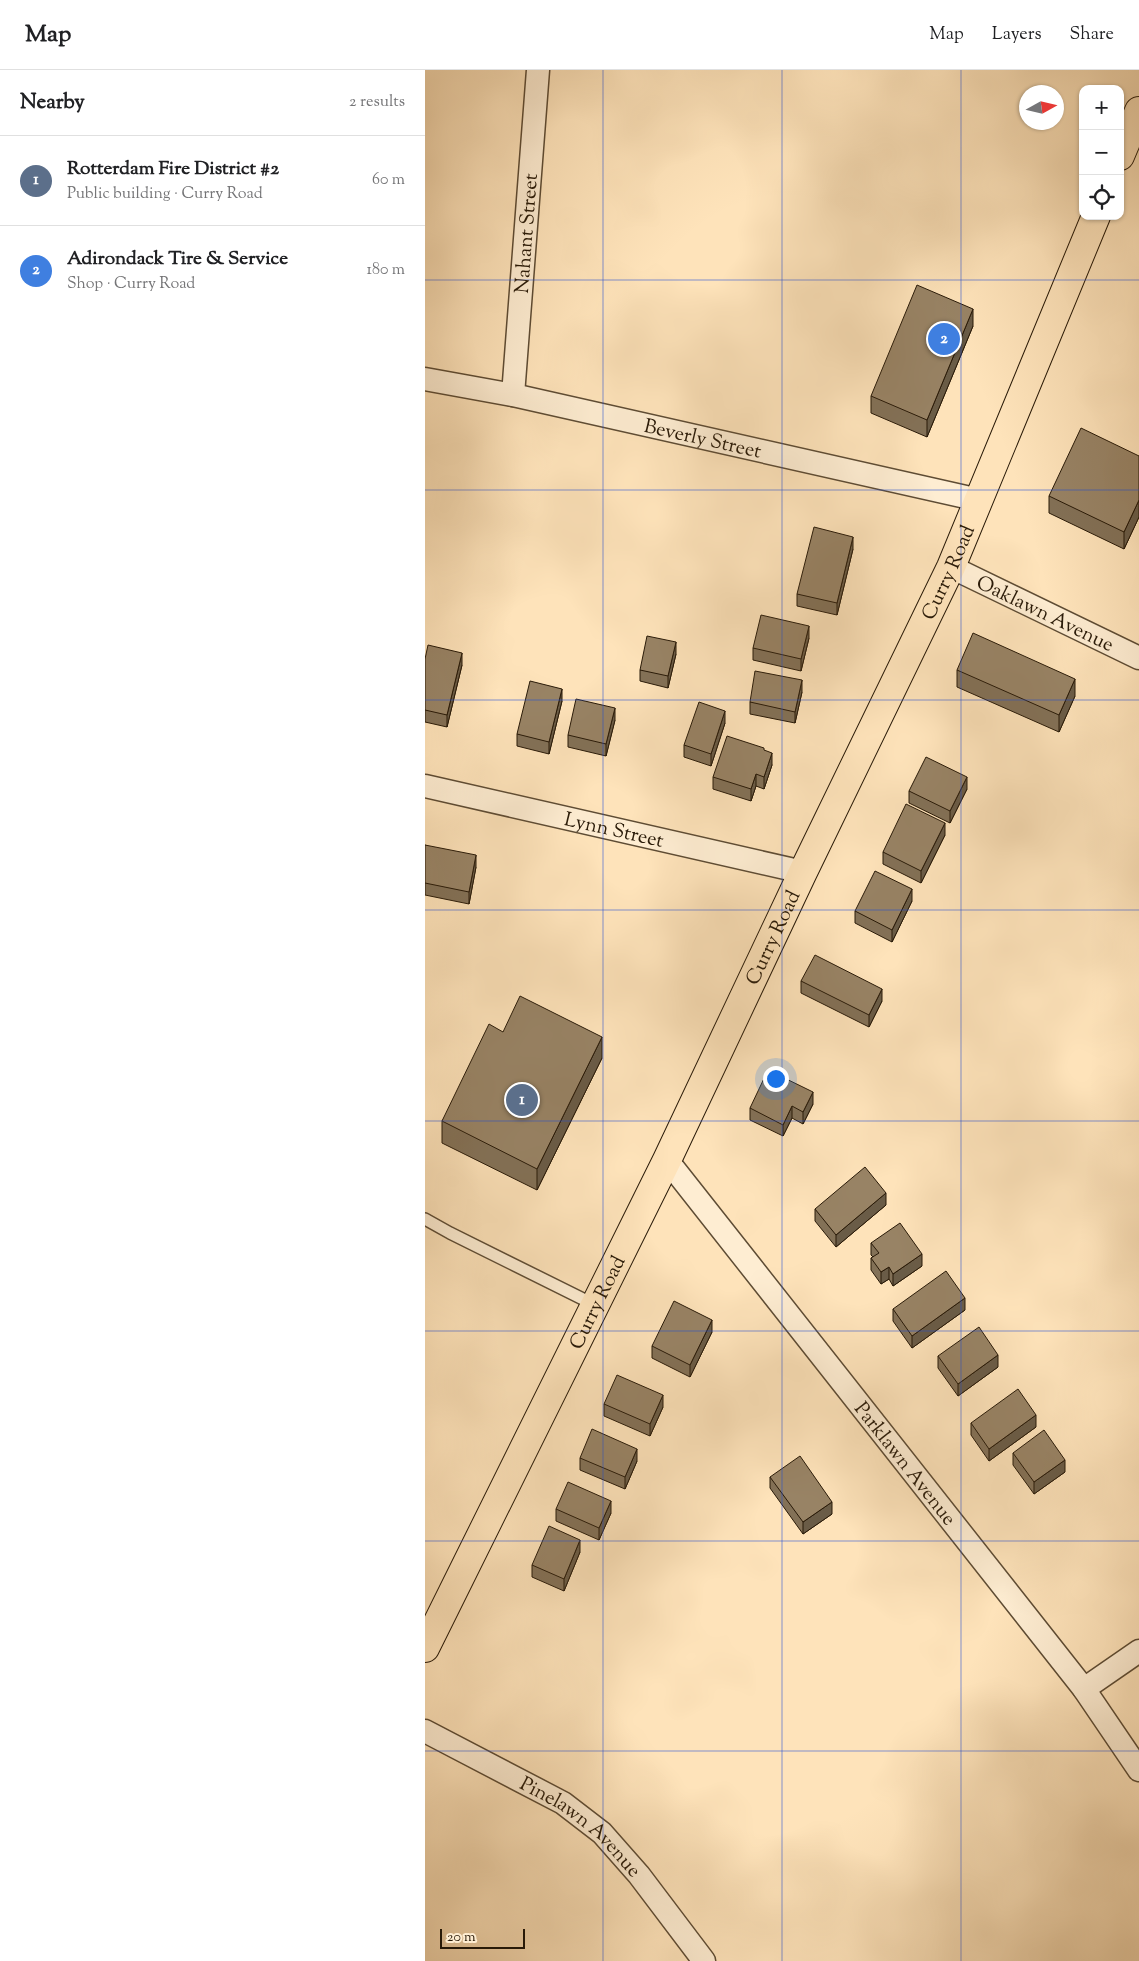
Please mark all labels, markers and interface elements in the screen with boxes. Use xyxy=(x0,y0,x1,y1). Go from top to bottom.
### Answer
text: Map xyxy=(25,18,71,52)
text: Map xyxy=(929,22,964,48)
text: Layers xyxy=(992,22,1042,48)
text: Share xyxy=(1070,22,1114,48)
north arrow xyxy=(1019,85,1064,130)
map controls xyxy=(1079,85,1124,220)
button: + xyxy=(1079,85,1124,130)
text: Nearby xyxy=(20,88,85,118)
text: 2 results xyxy=(349,91,405,114)
button: − xyxy=(1079,130,1124,175)
text: Rotterdam Fire District #2 xyxy=(67,156,279,183)
text: 1 xyxy=(33,169,39,192)
text: 60 m xyxy=(372,169,405,192)
street label: Nahant Street xyxy=(509,172,547,295)
button: locate xyxy=(1079,175,1124,220)
text: Public building · Curry Road xyxy=(67,183,263,206)
text: Adirondack Tire & Service xyxy=(67,246,288,273)
text: 2 xyxy=(32,259,40,282)
text: 180 m xyxy=(366,259,405,282)
text: Shop · Curry Road xyxy=(67,273,195,296)
pin: 2 xyxy=(928,320,960,358)
street label: Beverly Street xyxy=(641,413,764,468)
street label: Curry Road xyxy=(915,521,984,626)
street label: Oaklawn Avenue xyxy=(971,569,1118,661)
street label: Lynn Street xyxy=(561,806,666,857)
street label: Curry Road xyxy=(740,886,809,990)
your location xyxy=(763,1066,789,1092)
pin: 1 xyxy=(506,1081,538,1119)
street label: Curry Road xyxy=(563,1251,634,1355)
street label: Parklawn Avenue xyxy=(846,1397,962,1533)
street label: Pinelawn Avenue xyxy=(514,1771,647,1885)
scale bar xyxy=(440,1926,525,1949)
text: 20 m xyxy=(447,1928,476,1948)

